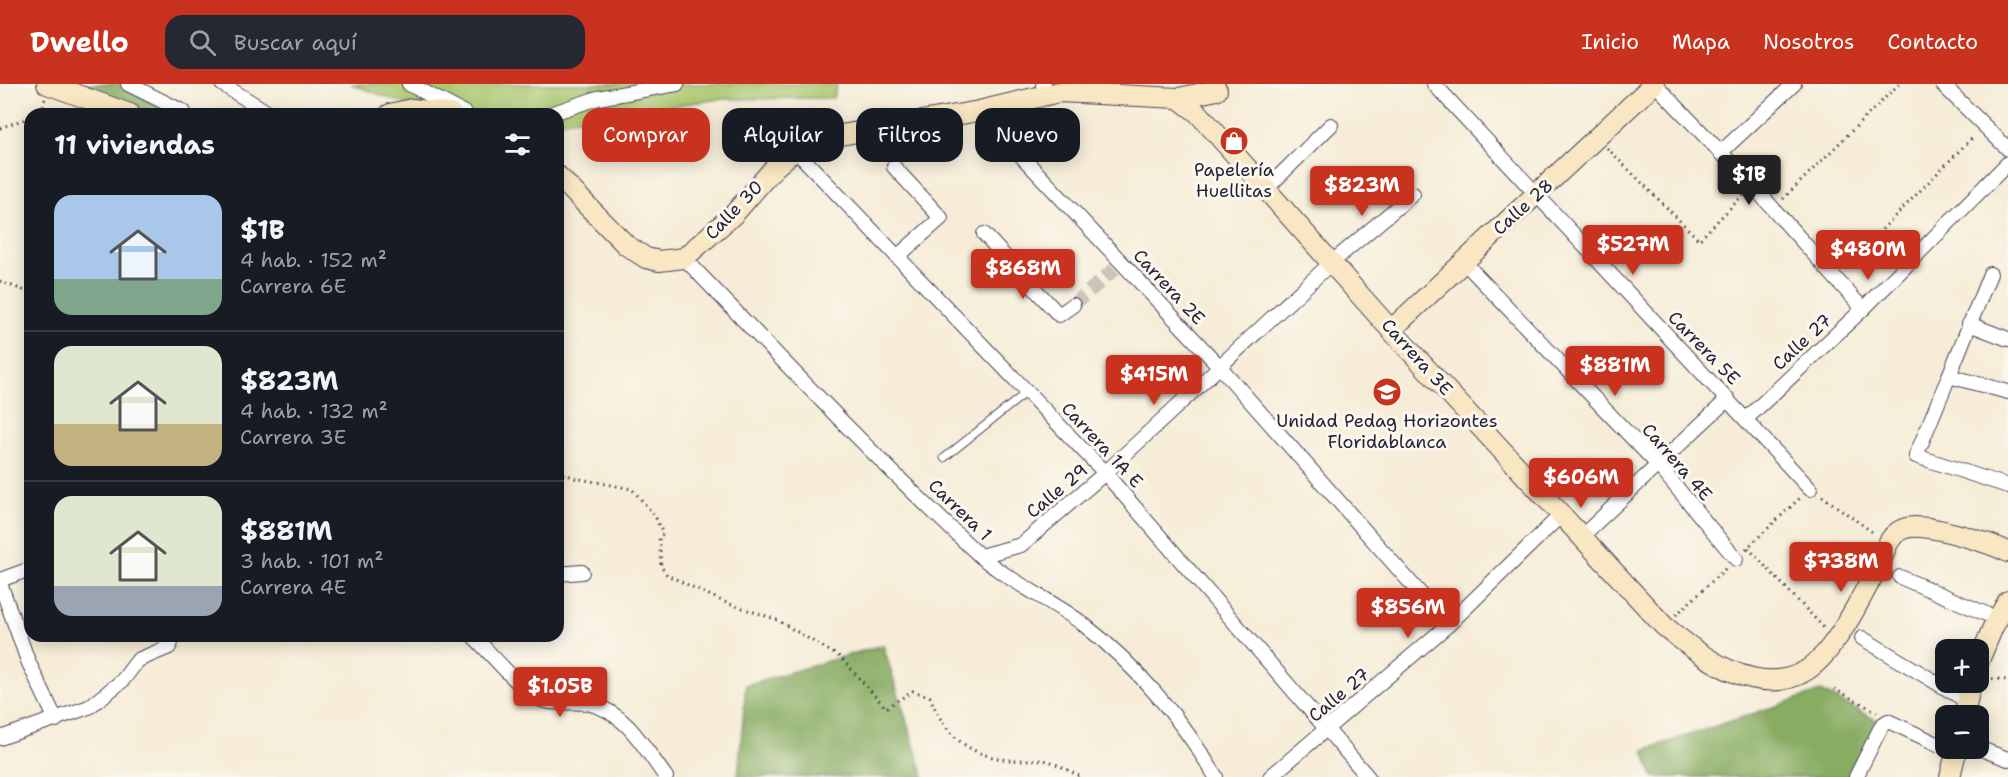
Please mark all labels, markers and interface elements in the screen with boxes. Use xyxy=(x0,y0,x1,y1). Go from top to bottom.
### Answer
search box xyxy=(165,15,585,69)
text: Dwello xyxy=(30,23,129,61)
icon: search xyxy=(186,26,219,59)
text: Buscar aquí xyxy=(234,28,357,57)
text: Inicio xyxy=(1581,28,1639,56)
text: Mapa xyxy=(1672,28,1730,56)
text: Nosotros xyxy=(1763,28,1854,56)
text: Contacto xyxy=(1887,28,1978,56)
chip: Comprar xyxy=(582,108,710,162)
chip: Alquilar xyxy=(722,108,844,162)
chip: Filtros xyxy=(856,108,963,162)
chip: Nuevo xyxy=(975,108,1080,162)
shop icon: Papelería Huellitas xyxy=(1218,125,1250,157)
text: 11 viviendas xyxy=(54,127,215,162)
icon: filters xyxy=(501,128,534,161)
pin: $1B xyxy=(1720,155,1778,206)
place label: Papelería Huellitas xyxy=(1194,158,1274,203)
text: $1B xyxy=(1732,161,1766,187)
pin: $823M xyxy=(1320,166,1404,217)
text: $823M xyxy=(1324,172,1400,198)
street label: Calle 28 xyxy=(1488,173,1558,241)
street label: Calle 30 xyxy=(700,175,768,245)
text: $1B xyxy=(240,212,285,247)
icon: home xyxy=(102,219,174,291)
pin: $527M xyxy=(1591,225,1675,276)
pin: $480M xyxy=(1826,230,1910,281)
text: $527M xyxy=(1596,231,1670,257)
text: $480M xyxy=(1830,236,1906,262)
street label: Carrera 2E xyxy=(1128,244,1210,330)
text: 4 hab. · 152 m² xyxy=(240,247,387,273)
pin: $868M xyxy=(981,249,1065,300)
text: $868M xyxy=(985,255,1061,281)
text: Carrera 6E xyxy=(240,273,346,299)
street label: Carrera 5E xyxy=(1663,306,1745,390)
street label: Calle 27 xyxy=(1767,308,1837,376)
street label: Carrera 3E xyxy=(1376,313,1458,401)
pin: $881M xyxy=(1573,346,1657,397)
text: $881M xyxy=(1579,352,1651,378)
pin: $415M xyxy=(1112,355,1196,406)
text: $415M xyxy=(1120,361,1188,387)
text: $823M xyxy=(240,363,339,398)
icon: home xyxy=(102,370,174,442)
school or university icon: Unidad Pedag Horizontes Floridablanca xyxy=(1371,376,1403,408)
street label: Carrera 1A E xyxy=(1056,397,1148,493)
text: 4 hab. · 132 m² xyxy=(240,398,388,424)
place label: Unidad Pedag Horizontes Floridablanca xyxy=(1276,409,1498,454)
street label: Carrera 4E xyxy=(1637,418,1717,506)
text: Carrera 3E xyxy=(240,424,346,450)
street label: Calle 29 xyxy=(1021,458,1093,524)
pin: $606M xyxy=(1539,458,1623,509)
text: $606M xyxy=(1543,464,1619,490)
street label: Carrera 1 xyxy=(923,474,997,546)
text: $881M xyxy=(240,513,333,548)
icon: home xyxy=(102,520,174,592)
pin: $738M xyxy=(1799,542,1883,593)
text: 3 hab. · 101 m² xyxy=(240,548,383,574)
text: $738M xyxy=(1803,548,1879,574)
text: Carrera 4E xyxy=(240,574,346,600)
pin: $856M xyxy=(1366,588,1450,639)
text: $856M xyxy=(1371,594,1445,620)
map controls xyxy=(1935,639,1989,759)
button: + xyxy=(1935,639,1989,693)
street label: Calle 27 xyxy=(1303,662,1375,728)
pin: $1.05B xyxy=(511,667,609,718)
text: $1.05B xyxy=(527,673,593,699)
button: − xyxy=(1935,705,1989,759)

